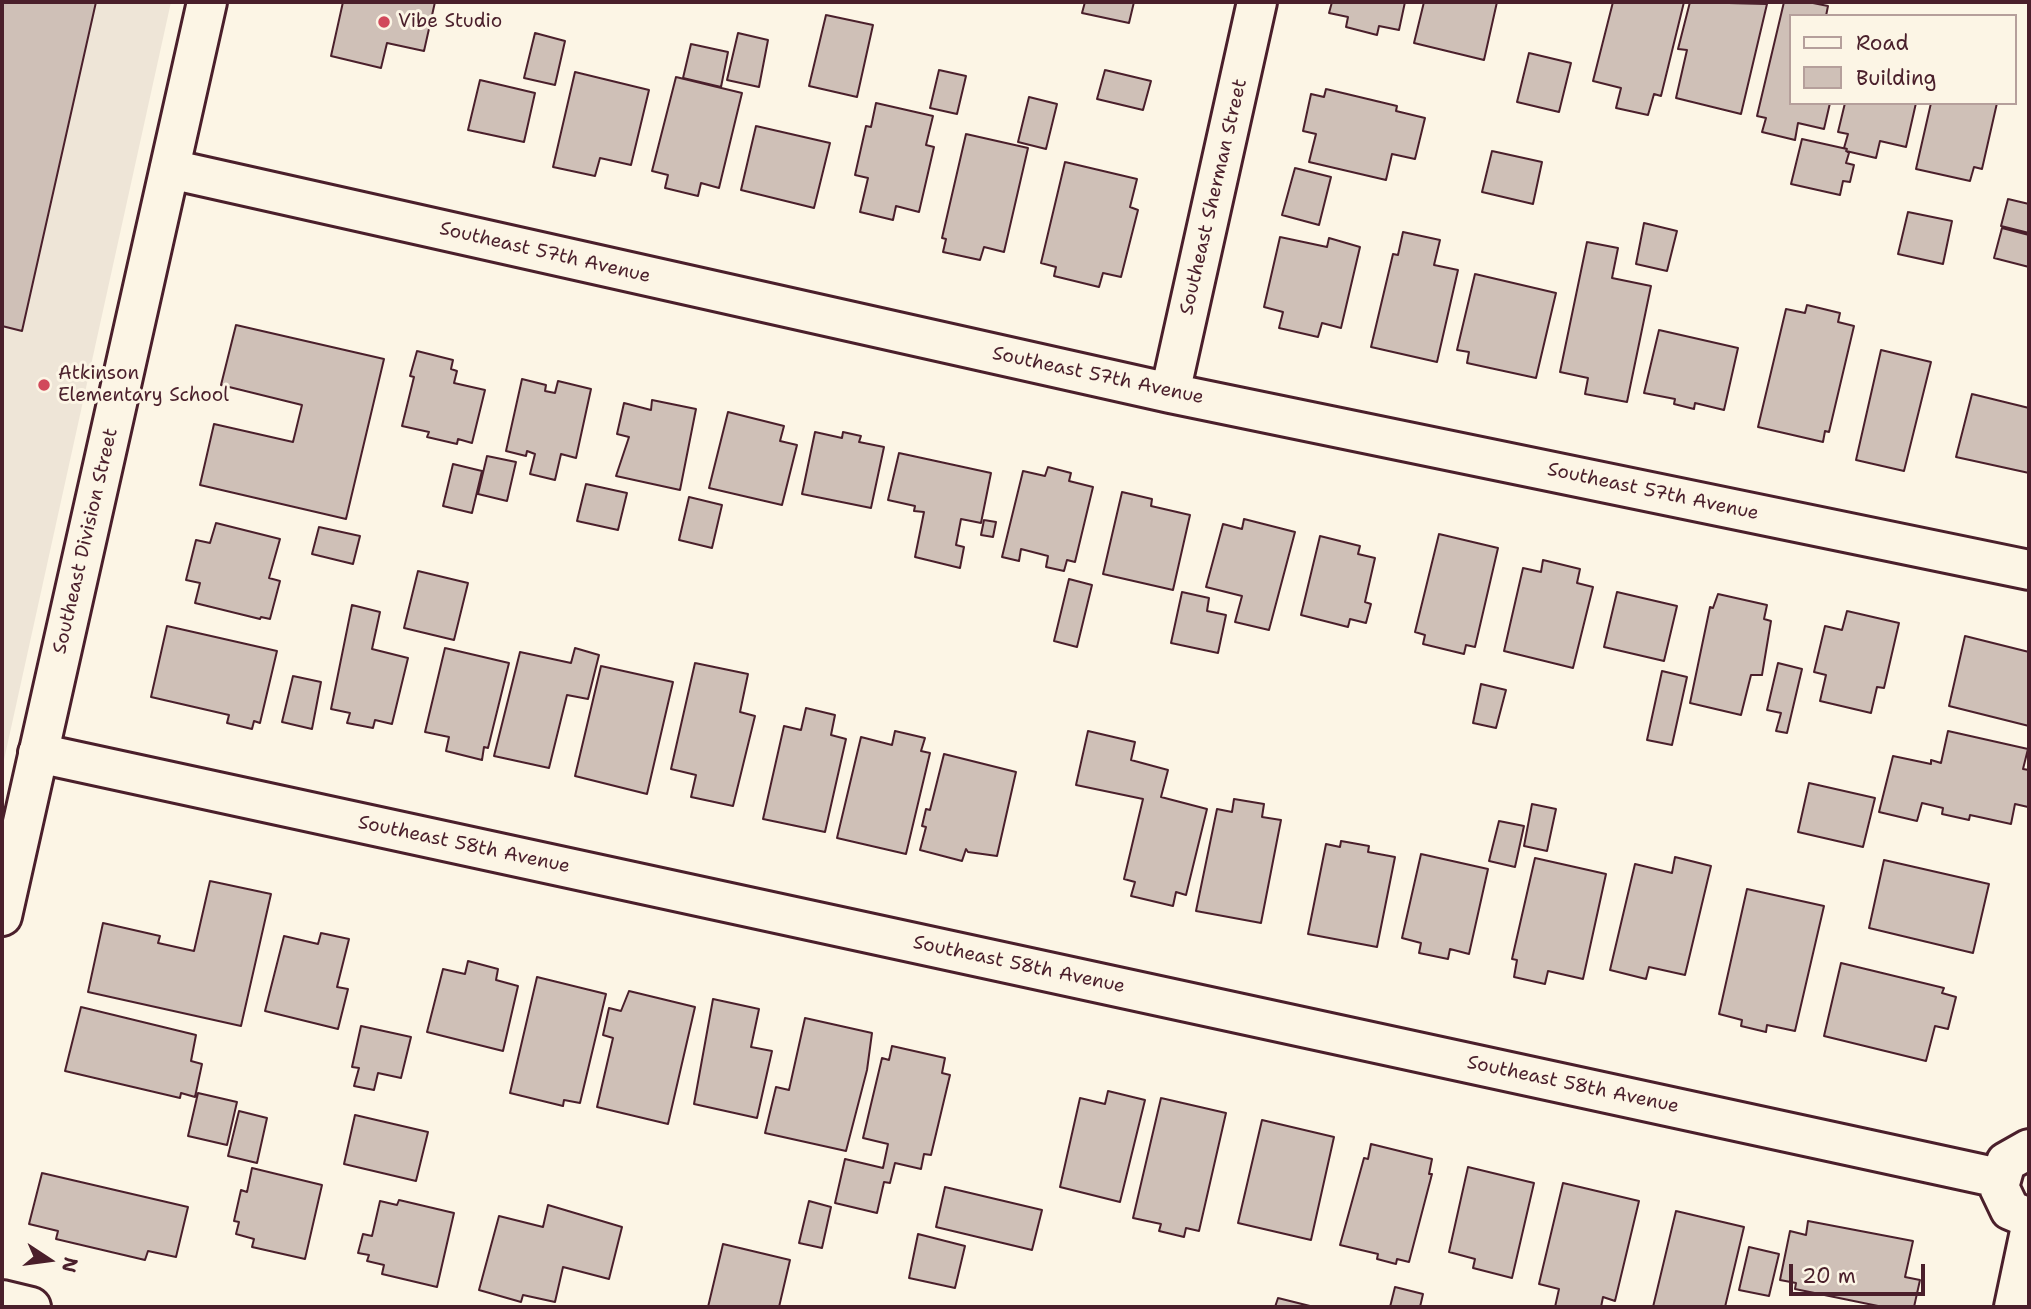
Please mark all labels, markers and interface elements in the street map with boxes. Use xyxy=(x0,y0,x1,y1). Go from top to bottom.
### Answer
place label: Vibe Studio xyxy=(398,11,502,33)
marker: Vibe Studio xyxy=(376,14,392,30)
legend xyxy=(1790,14,2017,105)
text: Road xyxy=(1856,29,1909,57)
text: Building xyxy=(1856,64,1936,92)
street label: Southeast Sherman Street xyxy=(1176,77,1252,317)
street label: Southeast 57th Avenue xyxy=(437,218,653,288)
street label: Southeast 57th Avenue xyxy=(990,342,1206,410)
place label: Atkinson Elementary School xyxy=(58,363,229,407)
marker: Atkinson Elementary School xyxy=(36,377,52,393)
street label: Southeast Division Street xyxy=(49,426,123,656)
street label: Southeast 57th Avenue xyxy=(1545,458,1761,526)
street label: Southeast 58th Avenue xyxy=(356,811,572,879)
street label: Southeast 58th Avenue xyxy=(911,931,1127,999)
street label: Southeast 58th Avenue xyxy=(1465,1051,1681,1119)
north arrow xyxy=(14,1225,84,1295)
scale bar xyxy=(1793,1250,1930,1294)
text: N xyxy=(56,1255,84,1275)
text: 20 m xyxy=(1802,1262,1856,1290)

